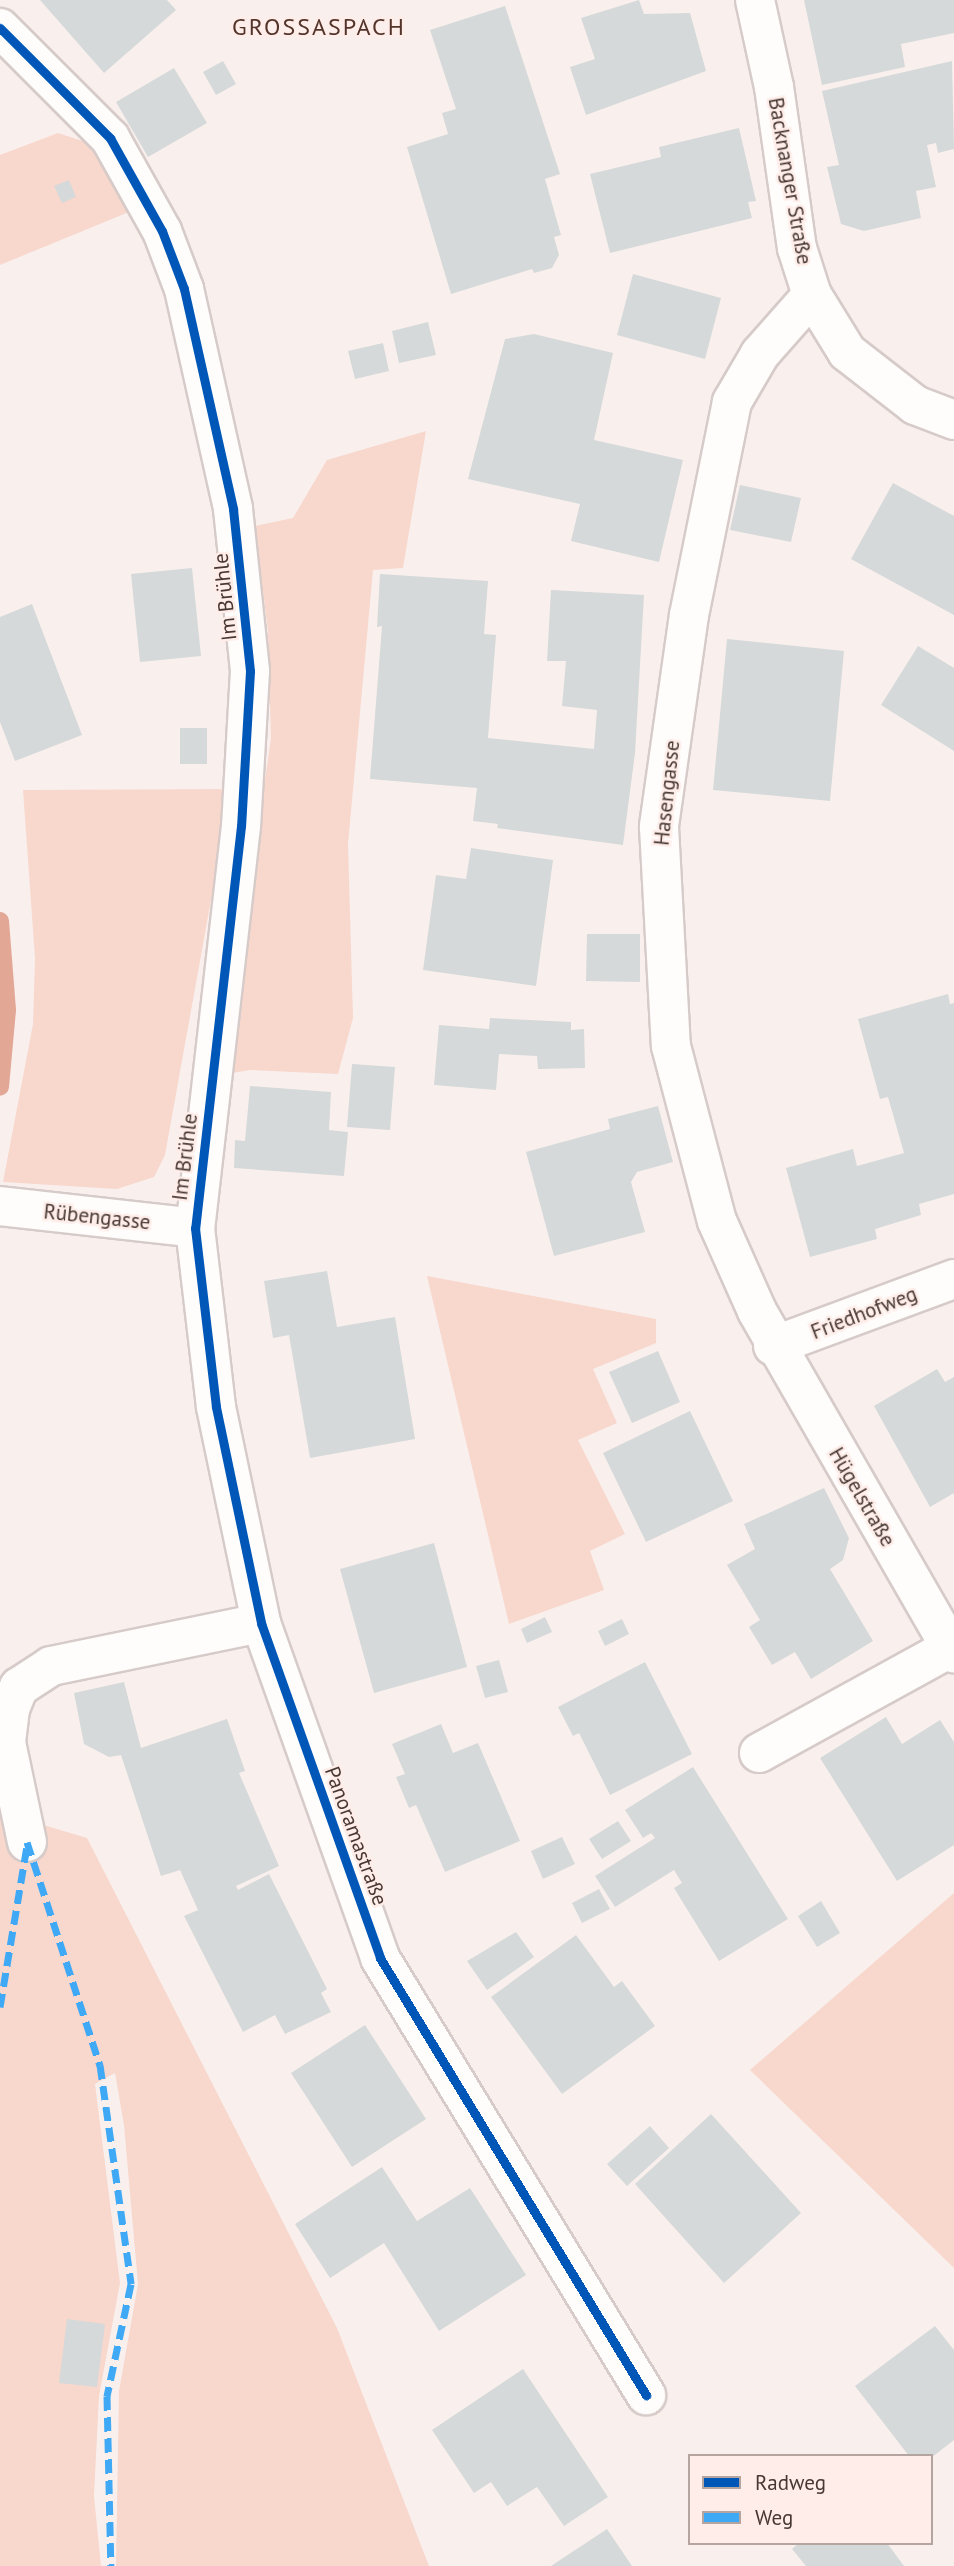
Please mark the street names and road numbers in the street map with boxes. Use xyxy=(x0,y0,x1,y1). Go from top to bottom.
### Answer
street label: Backnanger Straße xyxy=(763,95,817,267)
street label: Im Brühle xyxy=(208,552,242,642)
street label: Hasengasse xyxy=(649,739,685,847)
street label: Im Brühle xyxy=(167,1112,203,1202)
street label: Rübengasse xyxy=(42,1199,152,1235)
street label: Friedhofweg xyxy=(807,1281,921,1345)
street label: Hügelstraße xyxy=(824,1443,900,1551)
street label: Panoramastraße xyxy=(319,1763,393,1909)

